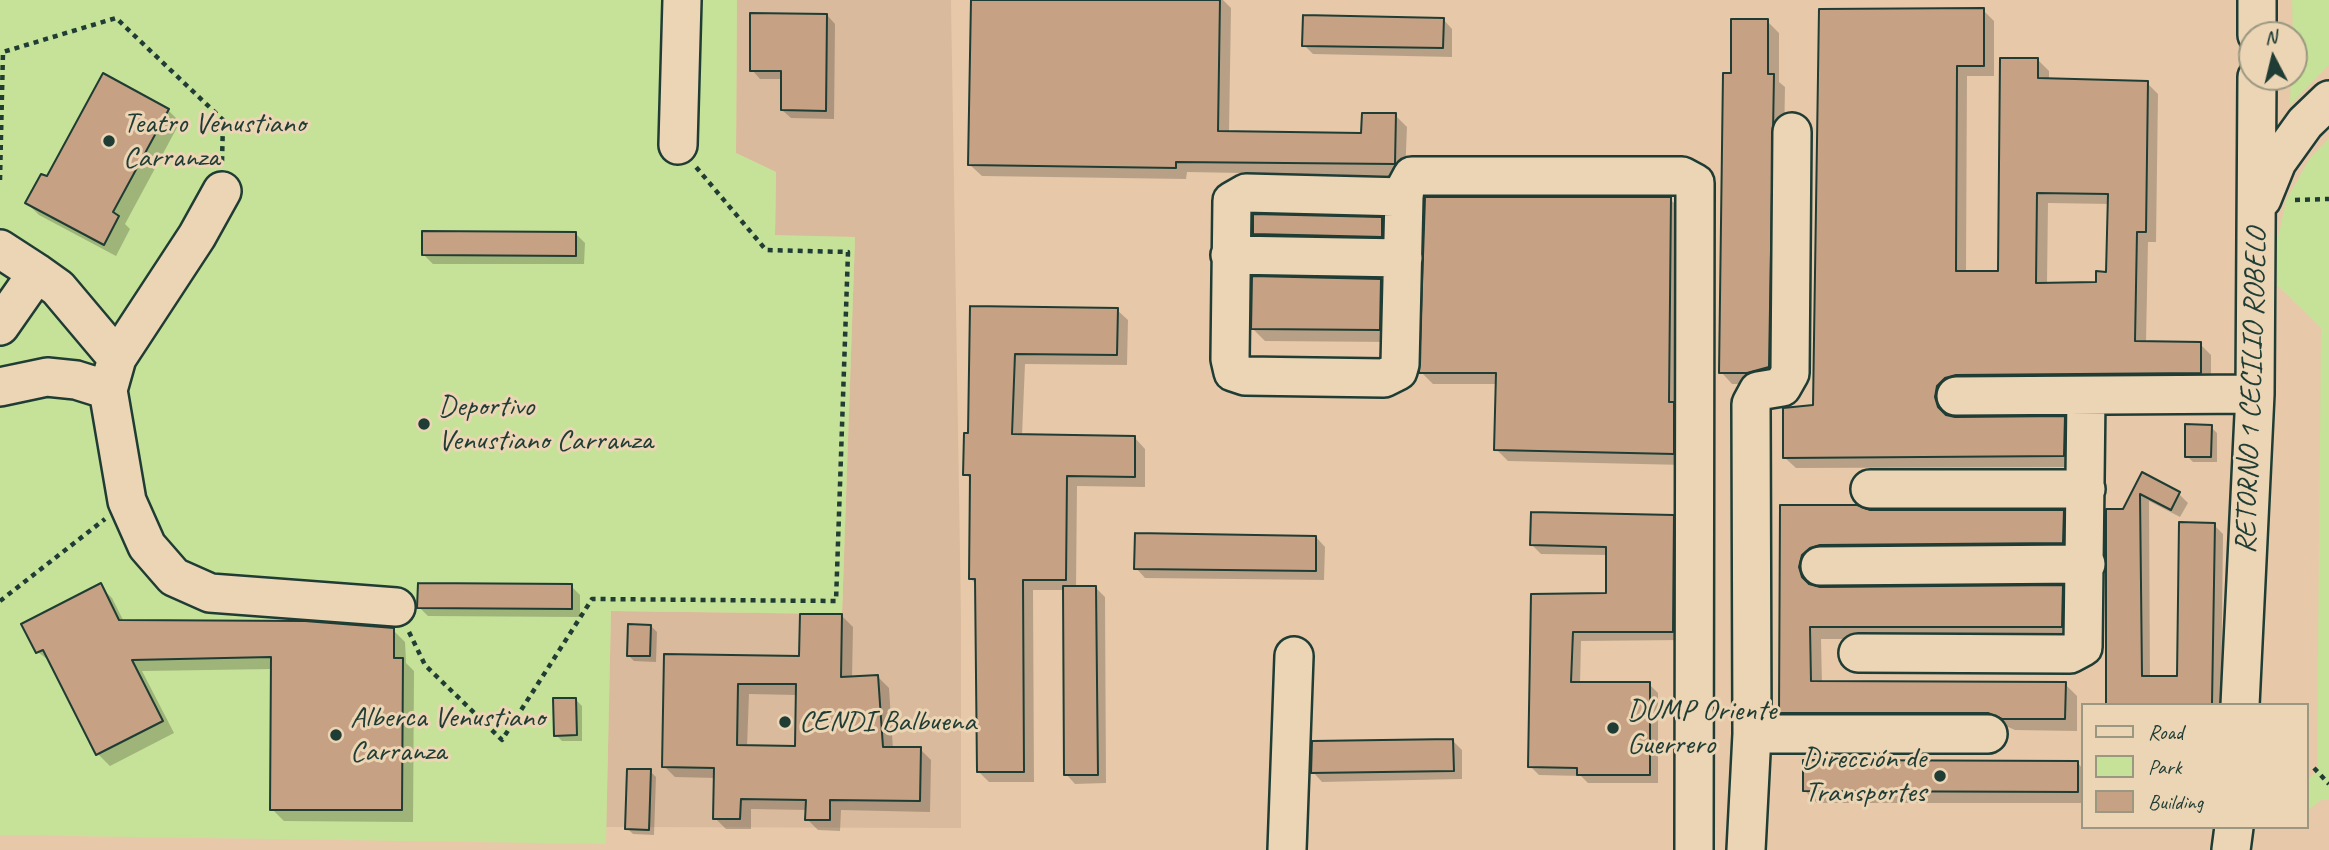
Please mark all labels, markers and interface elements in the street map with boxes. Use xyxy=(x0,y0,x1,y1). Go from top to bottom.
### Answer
north arrow xyxy=(2238,21,2308,91)
text: N xyxy=(2263,25,2278,50)
place label: Teatro Venustiano Carranza xyxy=(123,106,306,176)
marker: Teatro Venustiano Carranza xyxy=(101,133,117,149)
street label: RETORNO 1 CECILIO ROBELO xyxy=(2228,228,2276,554)
place label: Deportivo Venustiano Carranza xyxy=(438,389,653,460)
marker: Deportivo Venustiano Carranza xyxy=(416,416,432,432)
place label: DUMP Oriente Guerrero xyxy=(1627,693,1776,764)
place label: Alberca Venustiano Carranza xyxy=(350,700,545,770)
legend xyxy=(2080,703,2308,829)
place label: CENDI Balbuena xyxy=(799,704,976,740)
marker: CENDI Balbuena xyxy=(777,714,793,730)
text: Road xyxy=(2148,719,2183,745)
marker: DUMP Oriente Guerrero xyxy=(1605,720,1621,736)
marker: Alberca Venustiano Carranza xyxy=(328,727,344,743)
place label: Dirección de Transportes xyxy=(1802,741,1926,812)
text: Park xyxy=(2148,754,2181,780)
marker: Dirección de Transportes xyxy=(1932,768,1948,784)
text: Building xyxy=(2148,789,2203,815)

